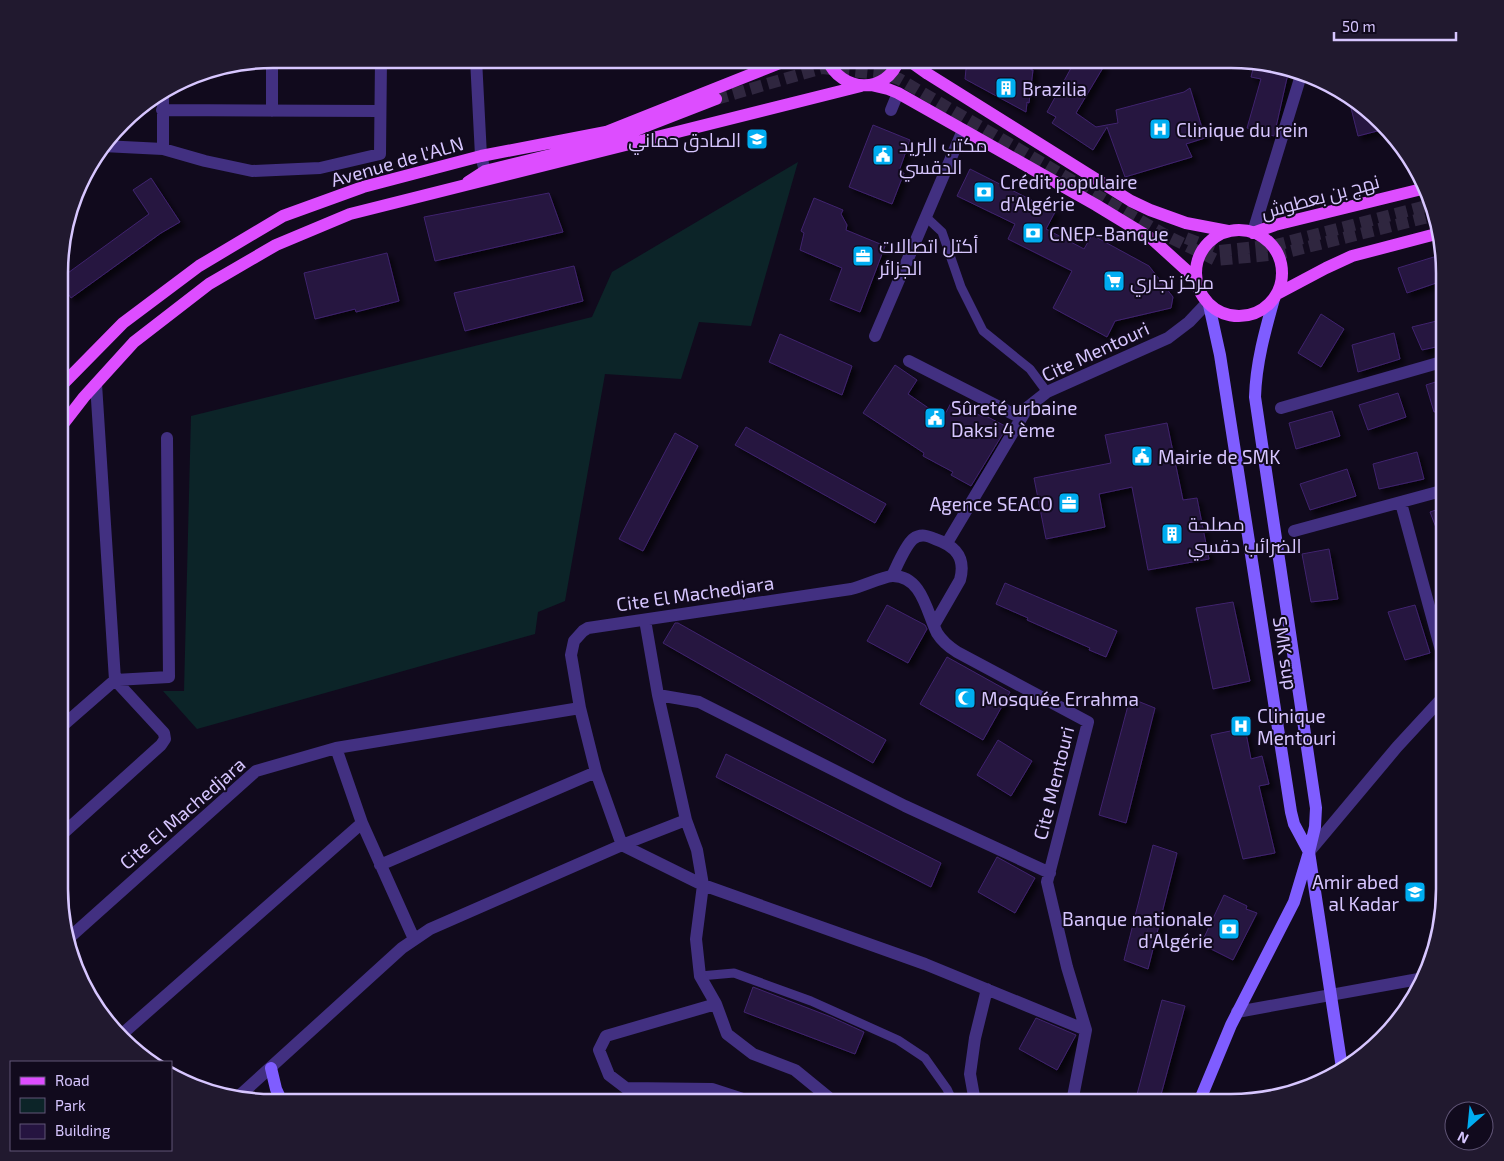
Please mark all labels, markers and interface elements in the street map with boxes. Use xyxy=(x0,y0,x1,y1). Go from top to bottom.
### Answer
scale bar xyxy=(1334,10,1456,42)
text: 50 m xyxy=(1342,17,1376,35)
building icon: Brazilia xyxy=(994,76,1018,100)
place label: Brazilia xyxy=(1022,77,1087,100)
hospital icon: Clinique du rein xyxy=(1148,117,1172,141)
place label: Clinique du rein xyxy=(1176,118,1308,141)
school or university icon: الصادق حماني xyxy=(745,127,769,151)
place label: الصادق حماني xyxy=(628,128,741,155)
street label: Avenue de l'ALN xyxy=(328,131,466,191)
place label: مكتب البريد الدقسي xyxy=(899,133,987,182)
public building icon: مكتب البريد الدقسي xyxy=(871,143,895,167)
street label: نهج بن بعطوش xyxy=(1258,169,1383,226)
place label: Crédit populaire d'Algérie xyxy=(1000,170,1138,215)
bank icon: Crédit populaire d'Algérie xyxy=(972,180,996,204)
bank icon: CNEP-Banque xyxy=(1021,221,1045,245)
place label: CNEP-Banque xyxy=(1049,222,1169,245)
place label: أكتل اتصالات الجزائر xyxy=(878,234,978,280)
office icon: أكتل اتصالات الجزائر xyxy=(851,244,875,268)
supermarket icon: مركز تجاري xyxy=(1102,269,1126,293)
place label: مركز تجاري xyxy=(1130,270,1214,297)
street label: Cite Mentouri xyxy=(1037,316,1153,386)
place label: Sûreté urbaine Daksi 4 ème xyxy=(951,396,1077,441)
public building icon: Sûreté urbaine Daksi 4 ème xyxy=(923,406,947,430)
public building icon: Mairie de SMK xyxy=(1130,444,1154,468)
place label: Mairie de SMK xyxy=(1158,445,1280,468)
office icon: Agence SEACO xyxy=(1057,491,1081,515)
place label: Agence SEACO xyxy=(929,492,1053,515)
place label: مصلحة الضرائب دقسي xyxy=(1188,512,1302,561)
building icon: مصلحة الضرائب دقسي xyxy=(1160,522,1184,546)
street label: Cite El Machedjara xyxy=(615,571,775,615)
street label: SMK sup xyxy=(1269,615,1303,691)
mosque icon: Mosquée Errahma xyxy=(953,686,977,710)
place label: Mosquée Errahma xyxy=(981,687,1139,710)
place label: Clinique Mentouri xyxy=(1257,704,1336,749)
hospital icon: Clinique Mentouri xyxy=(1229,714,1253,738)
street label: Cite Mentouri xyxy=(1028,724,1078,842)
street label: Cite El Machedjara xyxy=(114,752,250,874)
place label: Amir abed al Kadar xyxy=(1312,870,1399,915)
school or university icon: Amir abed al Kadar xyxy=(1403,880,1427,904)
place label: Banque nationale d'Algérie xyxy=(1062,907,1213,952)
bank icon: Banque nationale d'Algérie xyxy=(1217,917,1241,941)
legend xyxy=(10,1061,172,1151)
text: Road xyxy=(55,1071,90,1089)
text: Park xyxy=(55,1096,86,1114)
north arrow xyxy=(1444,1101,1494,1151)
text: Building xyxy=(55,1121,111,1139)
text: N xyxy=(1455,1128,1471,1148)

